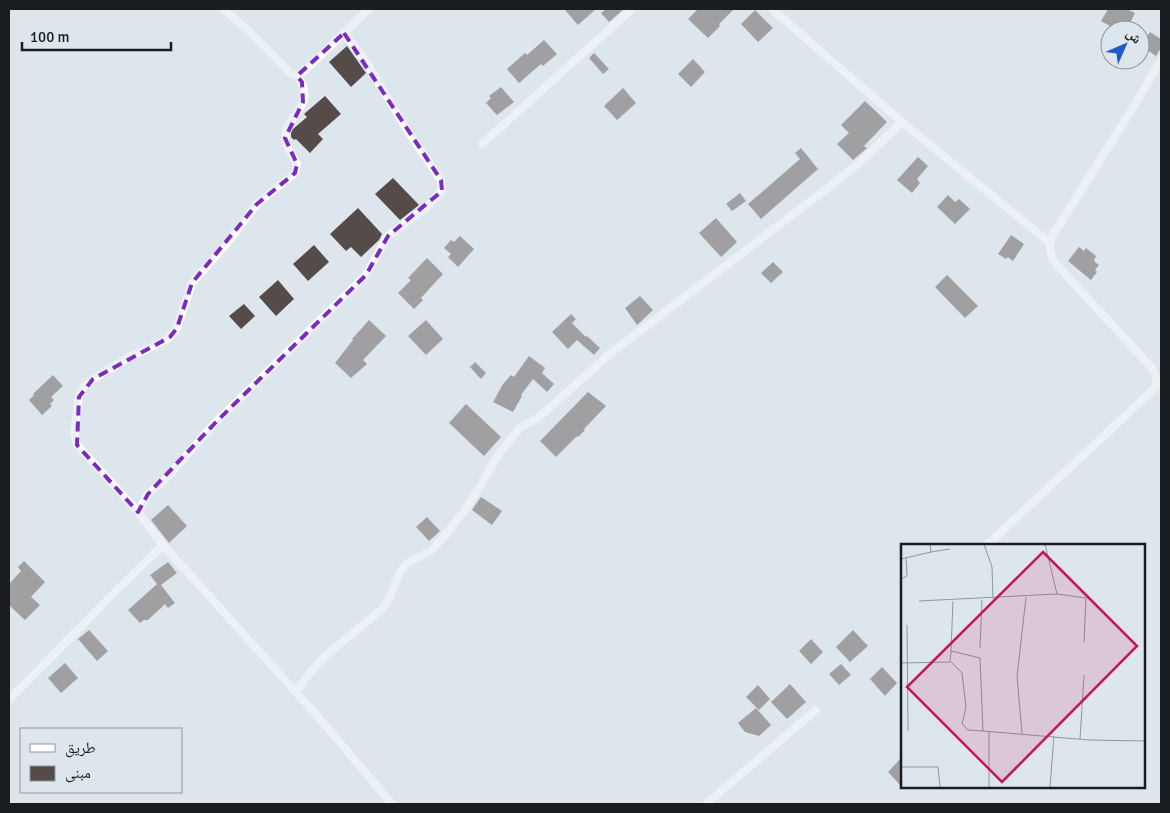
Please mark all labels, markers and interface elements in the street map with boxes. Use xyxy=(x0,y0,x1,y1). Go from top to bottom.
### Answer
scale bar xyxy=(22,20,171,52)
north arrow xyxy=(1100,20,1150,70)
text: ش xyxy=(1123,25,1145,48)
text: 100 m xyxy=(30,28,70,46)
inset map xyxy=(901,544,1145,788)
legend xyxy=(20,728,182,793)
text: طريق xyxy=(65,739,96,758)
text: مبنى xyxy=(65,764,91,783)

